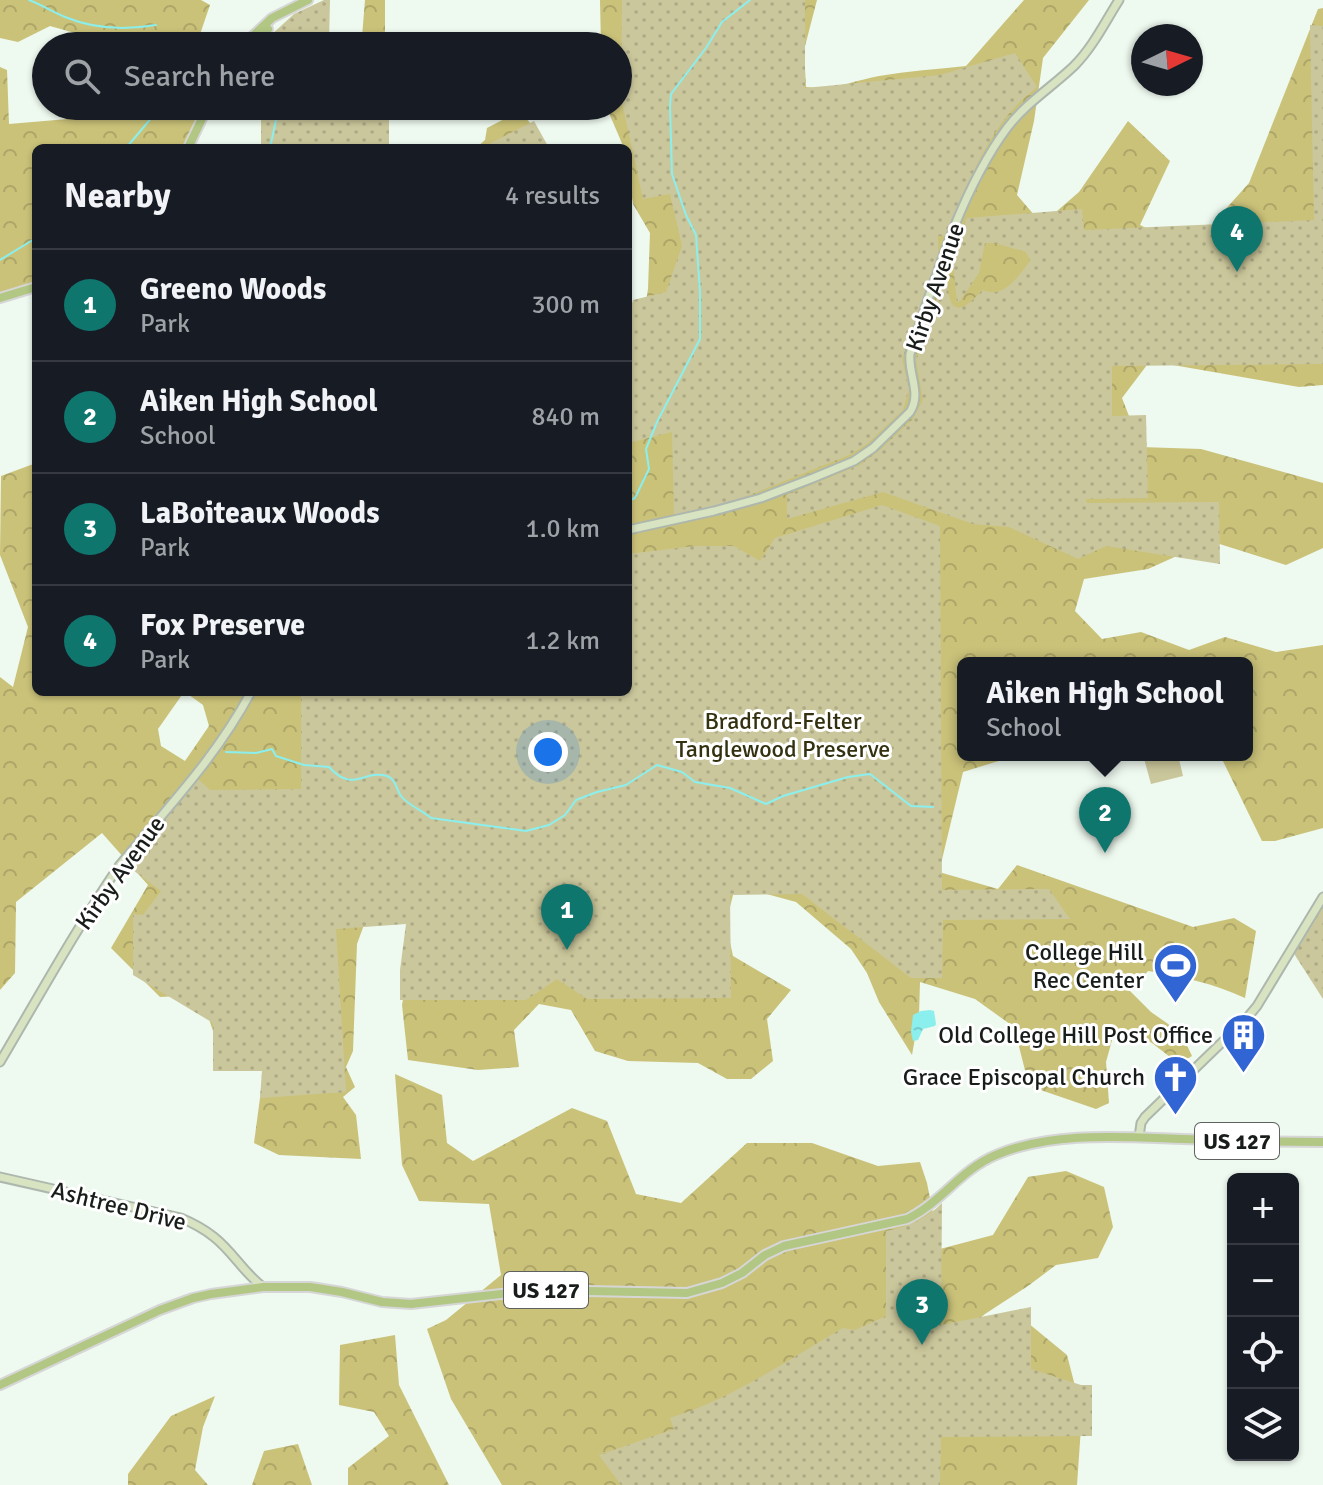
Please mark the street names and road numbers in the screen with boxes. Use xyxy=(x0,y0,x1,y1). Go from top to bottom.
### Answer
street label: Kirby Avenue xyxy=(899,219,971,355)
street label: Kirby Avenue xyxy=(69,810,171,936)
road number: US 127 xyxy=(1195,1123,1279,1159)
street label: Ashtree Drive xyxy=(48,1175,190,1237)
road number: US 127 xyxy=(504,1272,588,1308)

